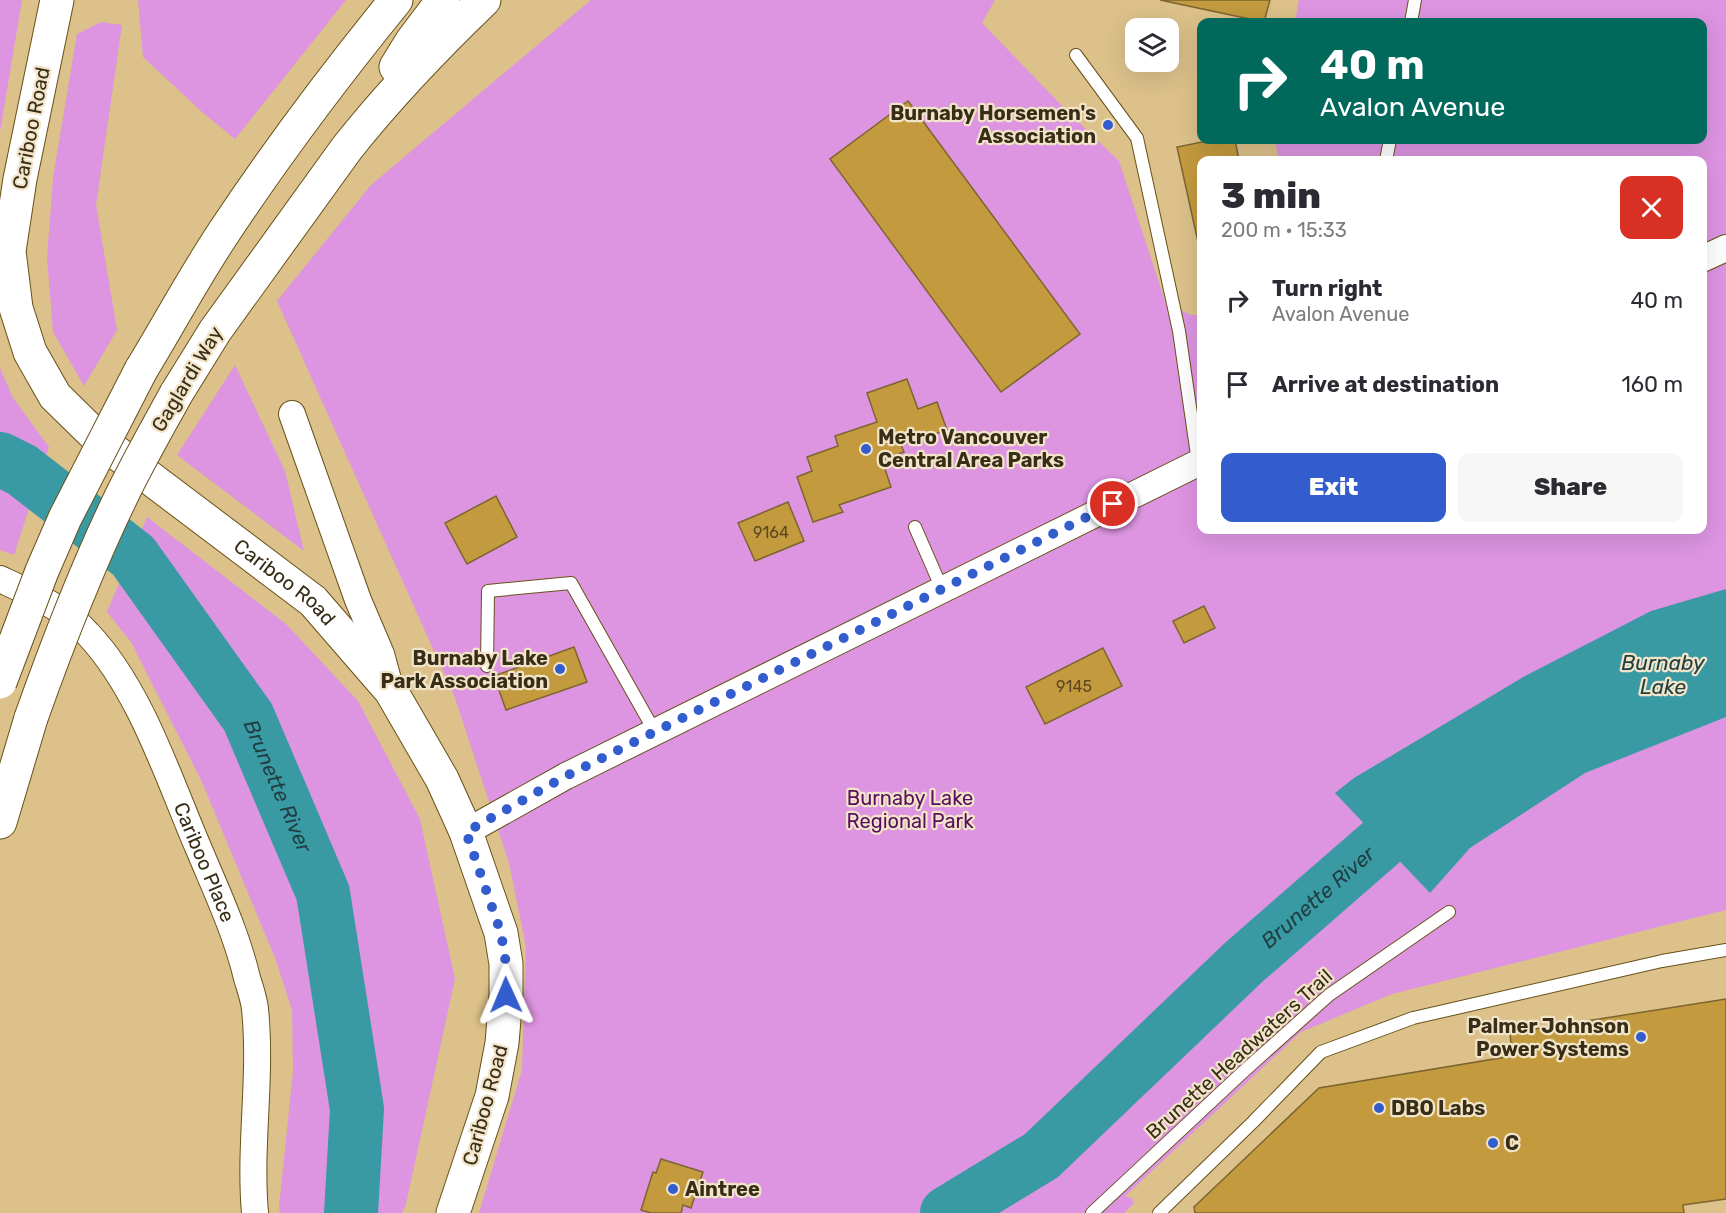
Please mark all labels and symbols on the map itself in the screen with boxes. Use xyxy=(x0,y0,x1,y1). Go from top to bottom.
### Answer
street label: Cariboo Road xyxy=(7,65,55,191)
place label: Burnaby Horsemen's Association xyxy=(890,101,1096,148)
marker: Burnaby Horsemen's Association xyxy=(1101,118,1115,132)
street label: Gaglardi Way xyxy=(146,322,228,436)
place label: Metro Vancouver Central Area Parks xyxy=(878,425,1064,472)
marker: Metro Vancouver Central Area Parks xyxy=(859,442,873,456)
pin xyxy=(1087,478,1138,529)
house number: 9164 xyxy=(753,523,789,542)
street label: Cariboo Road xyxy=(229,534,341,630)
place label: Burnaby Lake Park Association xyxy=(380,646,548,693)
water label: Burnaby Lake xyxy=(1621,650,1706,699)
marker: Burnaby Lake Park Association xyxy=(553,662,567,676)
house number: 9145 xyxy=(1056,677,1092,696)
water label: Brunette River xyxy=(239,716,318,857)
park label: Burnaby Lake Regional Park xyxy=(847,786,974,833)
street label: Cariboo Place xyxy=(169,799,240,925)
water label: Brunette River xyxy=(1256,840,1380,953)
position arrow xyxy=(474,963,538,1027)
street label: Brunette Headwaters Trail xyxy=(1141,964,1337,1144)
place label: Palmer Johnson Power Systems xyxy=(1467,1014,1629,1061)
marker: Palmer Johnson Power Systems xyxy=(1634,1030,1648,1044)
street label: Cariboo Road xyxy=(457,1042,513,1168)
place label: DBO Labs xyxy=(1391,1096,1485,1120)
marker: DBO Labs xyxy=(1372,1101,1386,1115)
place label: C xyxy=(1505,1131,1519,1155)
marker: C xyxy=(1486,1136,1500,1150)
place label: Aintree xyxy=(685,1177,760,1201)
marker: Aintree xyxy=(666,1182,680,1196)

